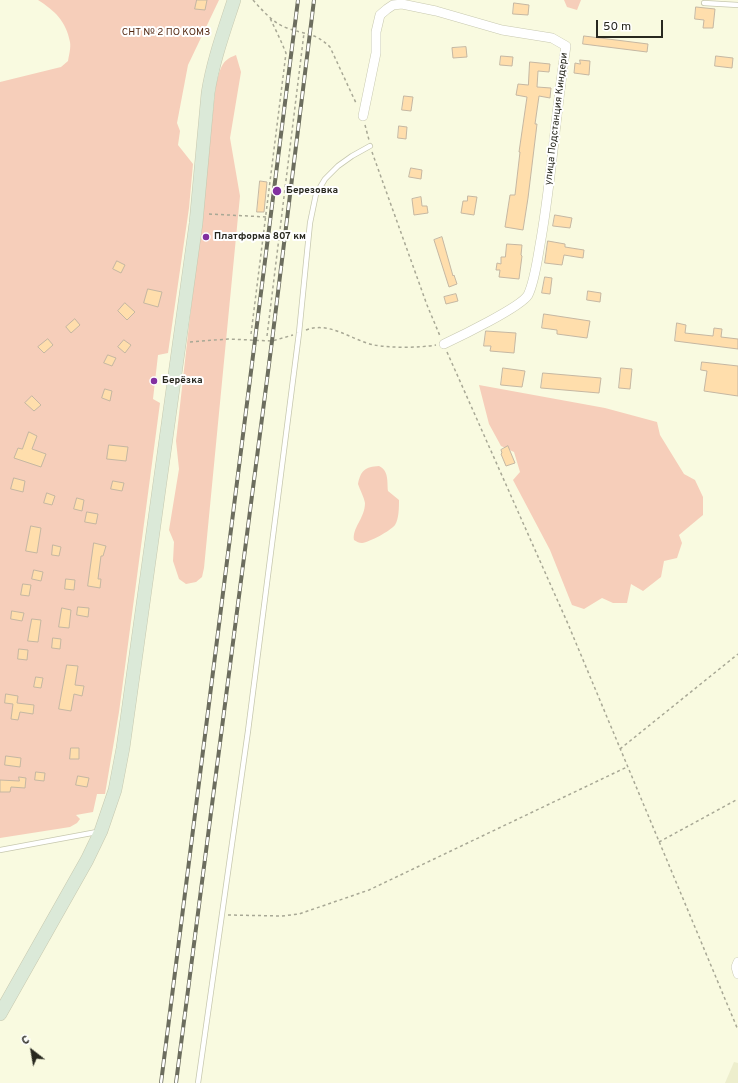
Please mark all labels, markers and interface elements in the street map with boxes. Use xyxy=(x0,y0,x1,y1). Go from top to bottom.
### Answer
scale bar xyxy=(598,12,665,38)
text: 50 m xyxy=(603,19,631,35)
park label: СНТ № 2 ПО КОМЗ xyxy=(122,27,210,39)
street label: улица Подстанция Киндери xyxy=(543,52,571,186)
marker: Березовка xyxy=(271,185,283,197)
place label: Березовка xyxy=(286,185,338,197)
place label: Платформа 807 км xyxy=(214,231,306,243)
marker: Платформа 807 км xyxy=(201,232,211,242)
place label: Берёзка xyxy=(162,375,203,387)
marker: Берёзка xyxy=(149,376,159,386)
north arrow xyxy=(12,1031,52,1071)
text: С xyxy=(19,1033,32,1049)

